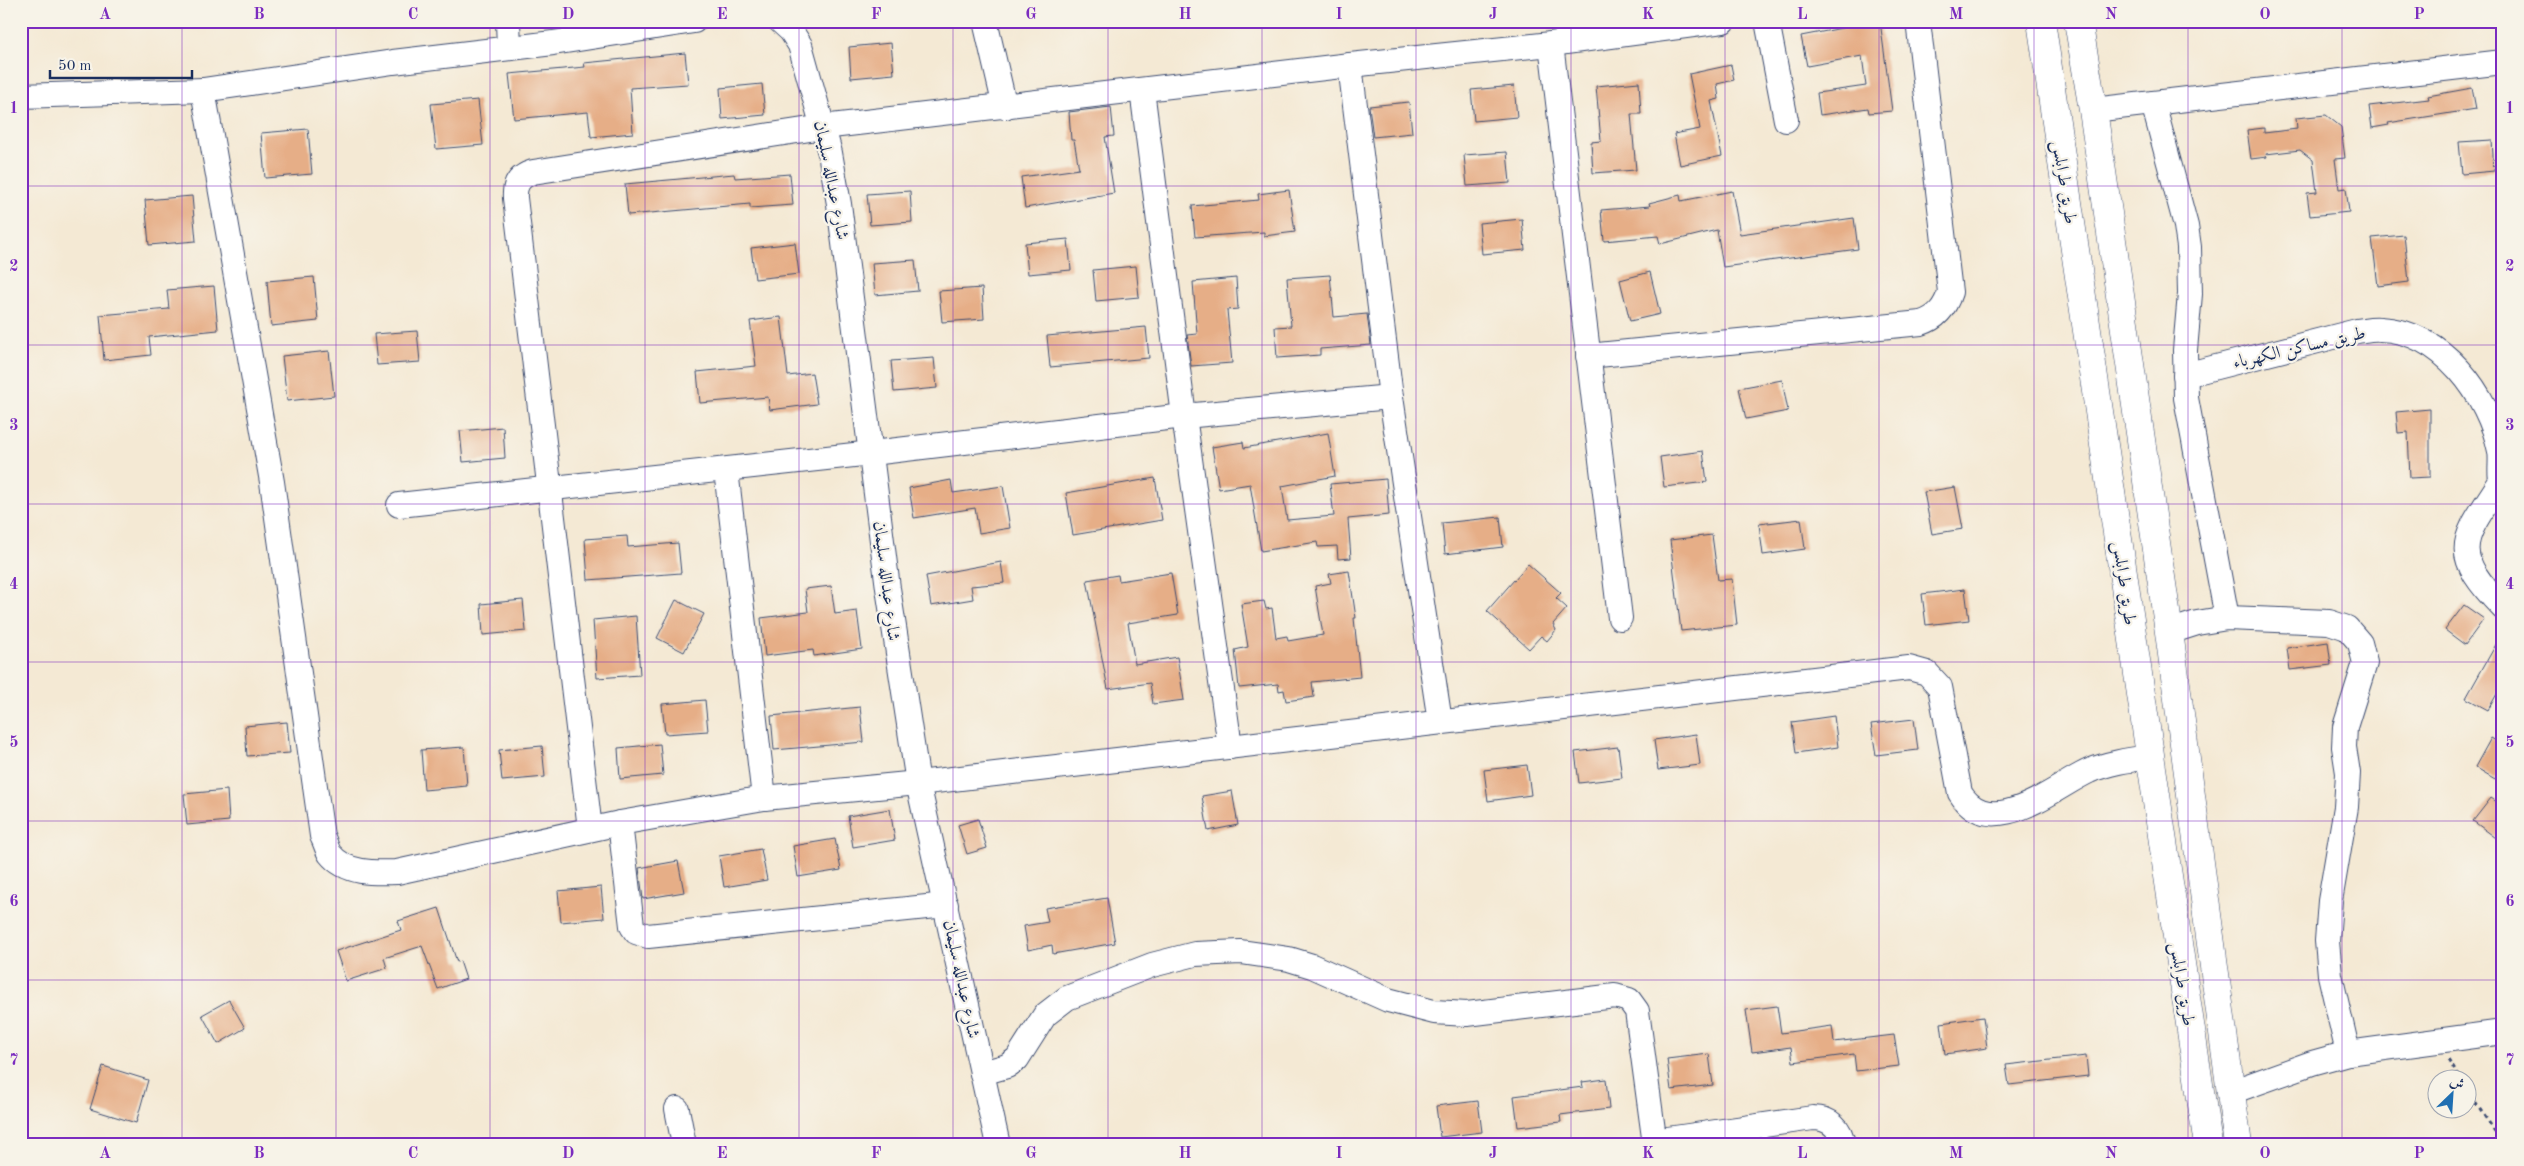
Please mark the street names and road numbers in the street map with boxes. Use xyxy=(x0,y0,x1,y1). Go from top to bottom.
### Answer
street label: شارع عبدالله سليمان xyxy=(806,119,851,242)
street label: طريق طرابلس xyxy=(2047,139,2080,226)
street label: طريق مساكن الكهرباء xyxy=(2231,324,2368,374)
street label: شارع عبدالله سليمان xyxy=(865,520,902,643)
street label: طريق طرابلس xyxy=(2107,540,2139,627)
street label: شارع عبدالله سليمان xyxy=(935,918,982,1041)
street label: طريق طرابلس xyxy=(2165,941,2198,1028)

